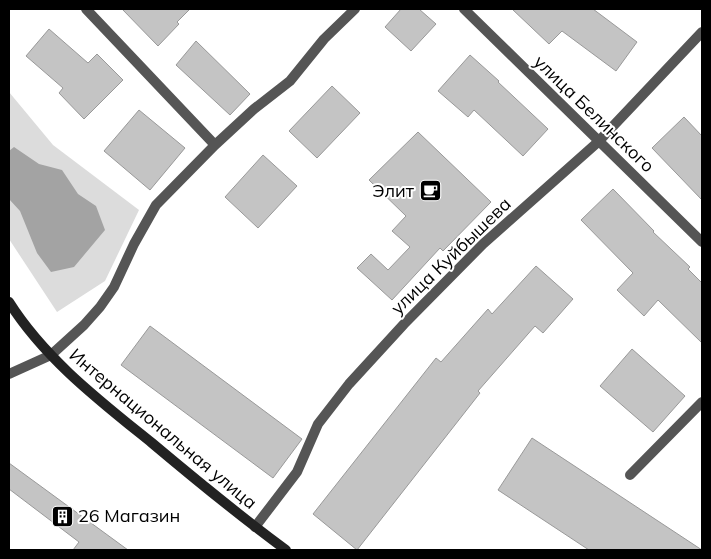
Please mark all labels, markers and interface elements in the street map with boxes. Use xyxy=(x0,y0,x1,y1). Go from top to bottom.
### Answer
street label: улица Белинского xyxy=(529,50,660,177)
place label: Элит xyxy=(372,179,415,202)
cafe icon: Элит xyxy=(418,179,442,203)
street label: улица Куйбышева xyxy=(386,192,516,319)
street label: Интернациональная улица xyxy=(65,343,262,514)
building icon: 26 Магазин xyxy=(50,504,74,528)
place label: 26 Магазин xyxy=(78,504,180,527)

